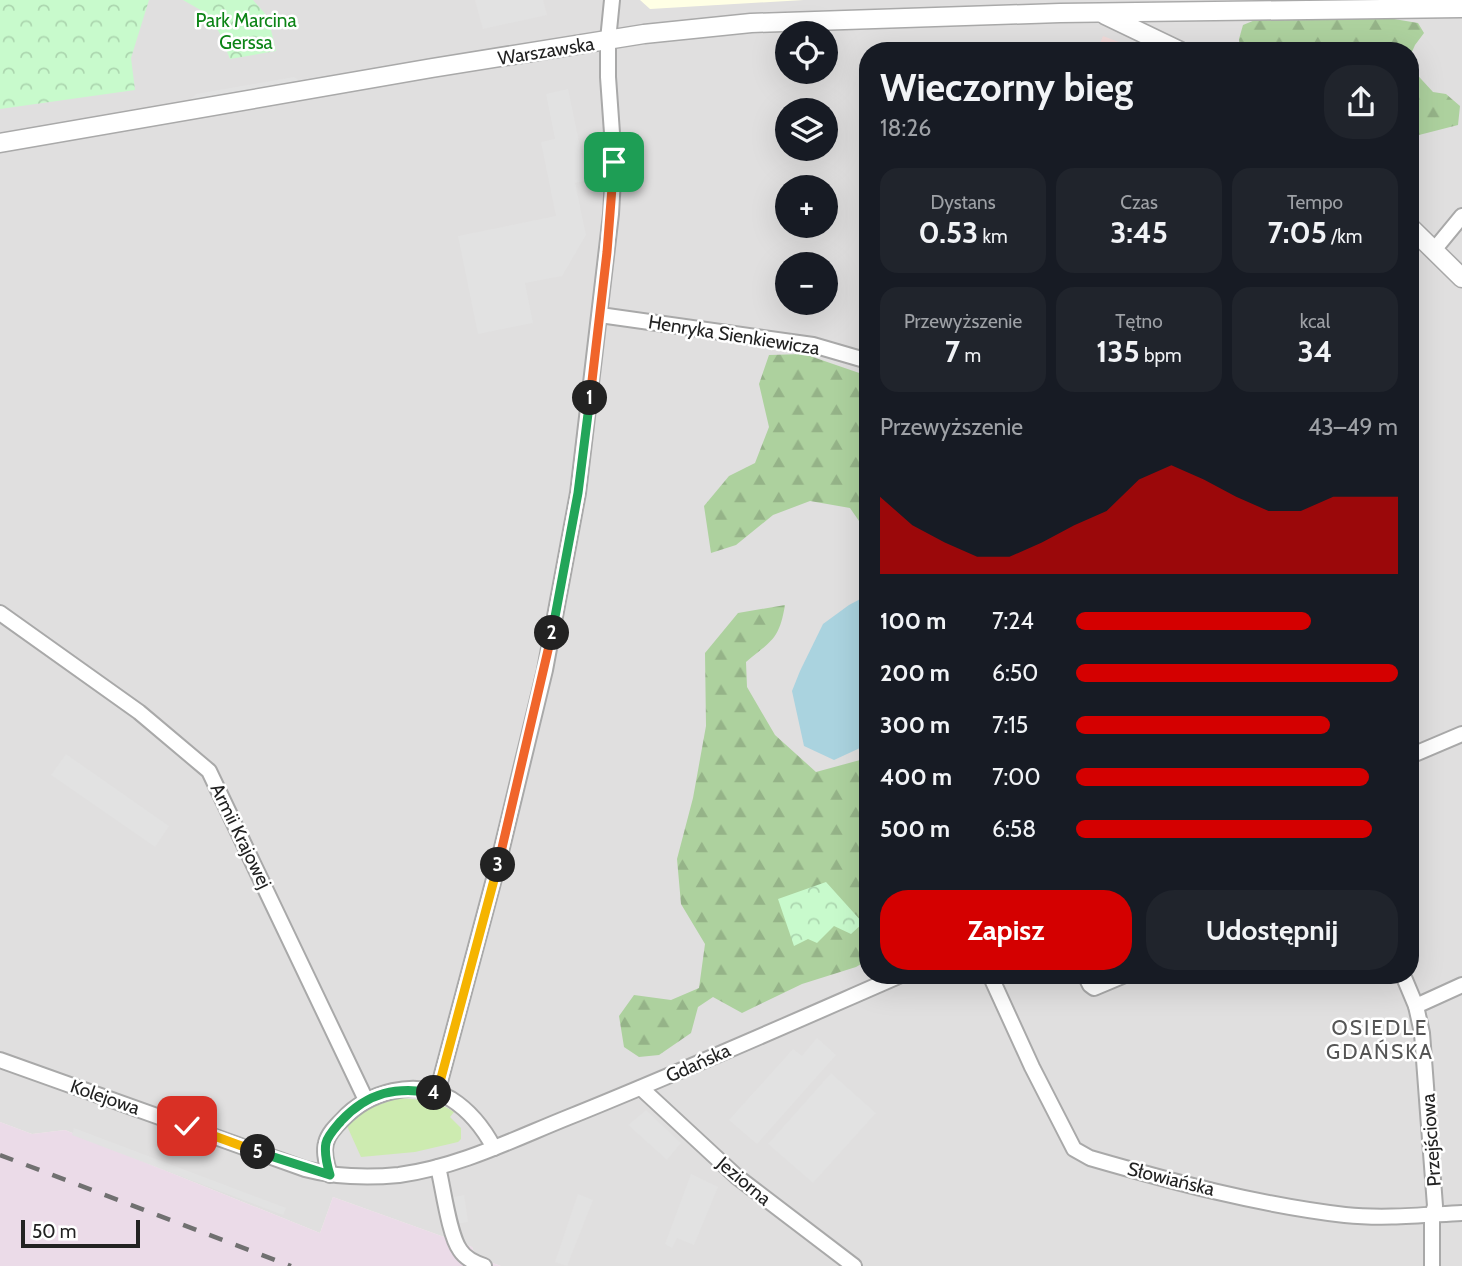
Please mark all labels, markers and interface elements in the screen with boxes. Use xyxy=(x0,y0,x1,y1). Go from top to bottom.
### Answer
park label: Park Marcina Gerssa xyxy=(195,9,297,54)
map controls xyxy=(775,21,838,315)
button: locate xyxy=(775,21,838,84)
street label: Warszawska xyxy=(496,32,596,70)
text: Wieczorny bieg xyxy=(880,64,1133,111)
button: share xyxy=(1324,65,1398,139)
button: layers xyxy=(775,98,838,161)
text: 18:26 xyxy=(880,114,931,142)
pin xyxy=(584,132,644,192)
icon: arrive xyxy=(595,143,633,181)
button: + xyxy=(775,175,838,238)
text: Dystans xyxy=(930,191,996,214)
text: Czas xyxy=(1120,191,1158,214)
text: Tempo xyxy=(1287,191,1343,214)
text: 0.53 xyxy=(918,214,978,251)
text: 3:45 xyxy=(1110,214,1168,251)
text: 7:05 xyxy=(1268,214,1327,251)
text: km xyxy=(978,225,1008,248)
text: /km xyxy=(1327,225,1362,248)
button: − xyxy=(775,252,838,315)
street label: Henryka Sienkiewicza xyxy=(647,310,821,360)
text: Przewyższenie xyxy=(904,310,1022,333)
text: Tętno xyxy=(1115,310,1163,333)
text: kcal xyxy=(1300,310,1330,333)
text: 7 xyxy=(945,333,960,370)
text: 135 xyxy=(1096,333,1140,370)
text: 34 xyxy=(1298,333,1332,370)
text: m xyxy=(960,344,981,367)
text: bpm xyxy=(1140,344,1182,367)
pin: 1 xyxy=(572,380,608,416)
text: 1 xyxy=(586,386,593,409)
text: Przewyższenie xyxy=(880,413,1023,441)
text: 43–49 m xyxy=(1308,413,1398,441)
text: 100 m xyxy=(880,607,946,635)
text: 7:24 xyxy=(992,607,1034,635)
pin: 2 xyxy=(534,616,570,650)
text: 2 xyxy=(546,621,557,644)
text: 200 m xyxy=(880,659,950,687)
text: 6:50 xyxy=(992,659,1038,687)
text: 300 m xyxy=(880,711,950,739)
text: 7:15 xyxy=(992,711,1028,739)
text: 400 m xyxy=(880,763,952,791)
text: 7:00 xyxy=(992,763,1040,791)
street label: Armii Krajowej xyxy=(206,780,276,892)
text: 500 m xyxy=(880,815,950,843)
text: 6:58 xyxy=(992,815,1036,843)
pin: 3 xyxy=(480,848,516,882)
text: 3 xyxy=(492,853,503,876)
button: Zapisz xyxy=(880,890,1132,970)
button: Udostępnij xyxy=(1146,890,1398,970)
district label: OSIEDLE GDAŃSKA xyxy=(1326,1015,1434,1064)
street label: Gdańska xyxy=(662,1039,734,1087)
street label: Kolejowa xyxy=(67,1074,143,1120)
pin: 4 xyxy=(416,1076,452,1110)
text: 4 xyxy=(428,1081,439,1104)
street label: Przejściowa xyxy=(1416,1093,1446,1187)
pin xyxy=(157,1096,217,1156)
icon: check xyxy=(168,1107,206,1145)
pin: 5 xyxy=(240,1134,276,1170)
text: 5 xyxy=(252,1140,263,1163)
street label: Jeziorna xyxy=(712,1151,776,1210)
street label: Słowiańska xyxy=(1125,1157,1217,1201)
scale bar xyxy=(21,1217,140,1249)
text: 50 m xyxy=(32,1220,76,1243)

